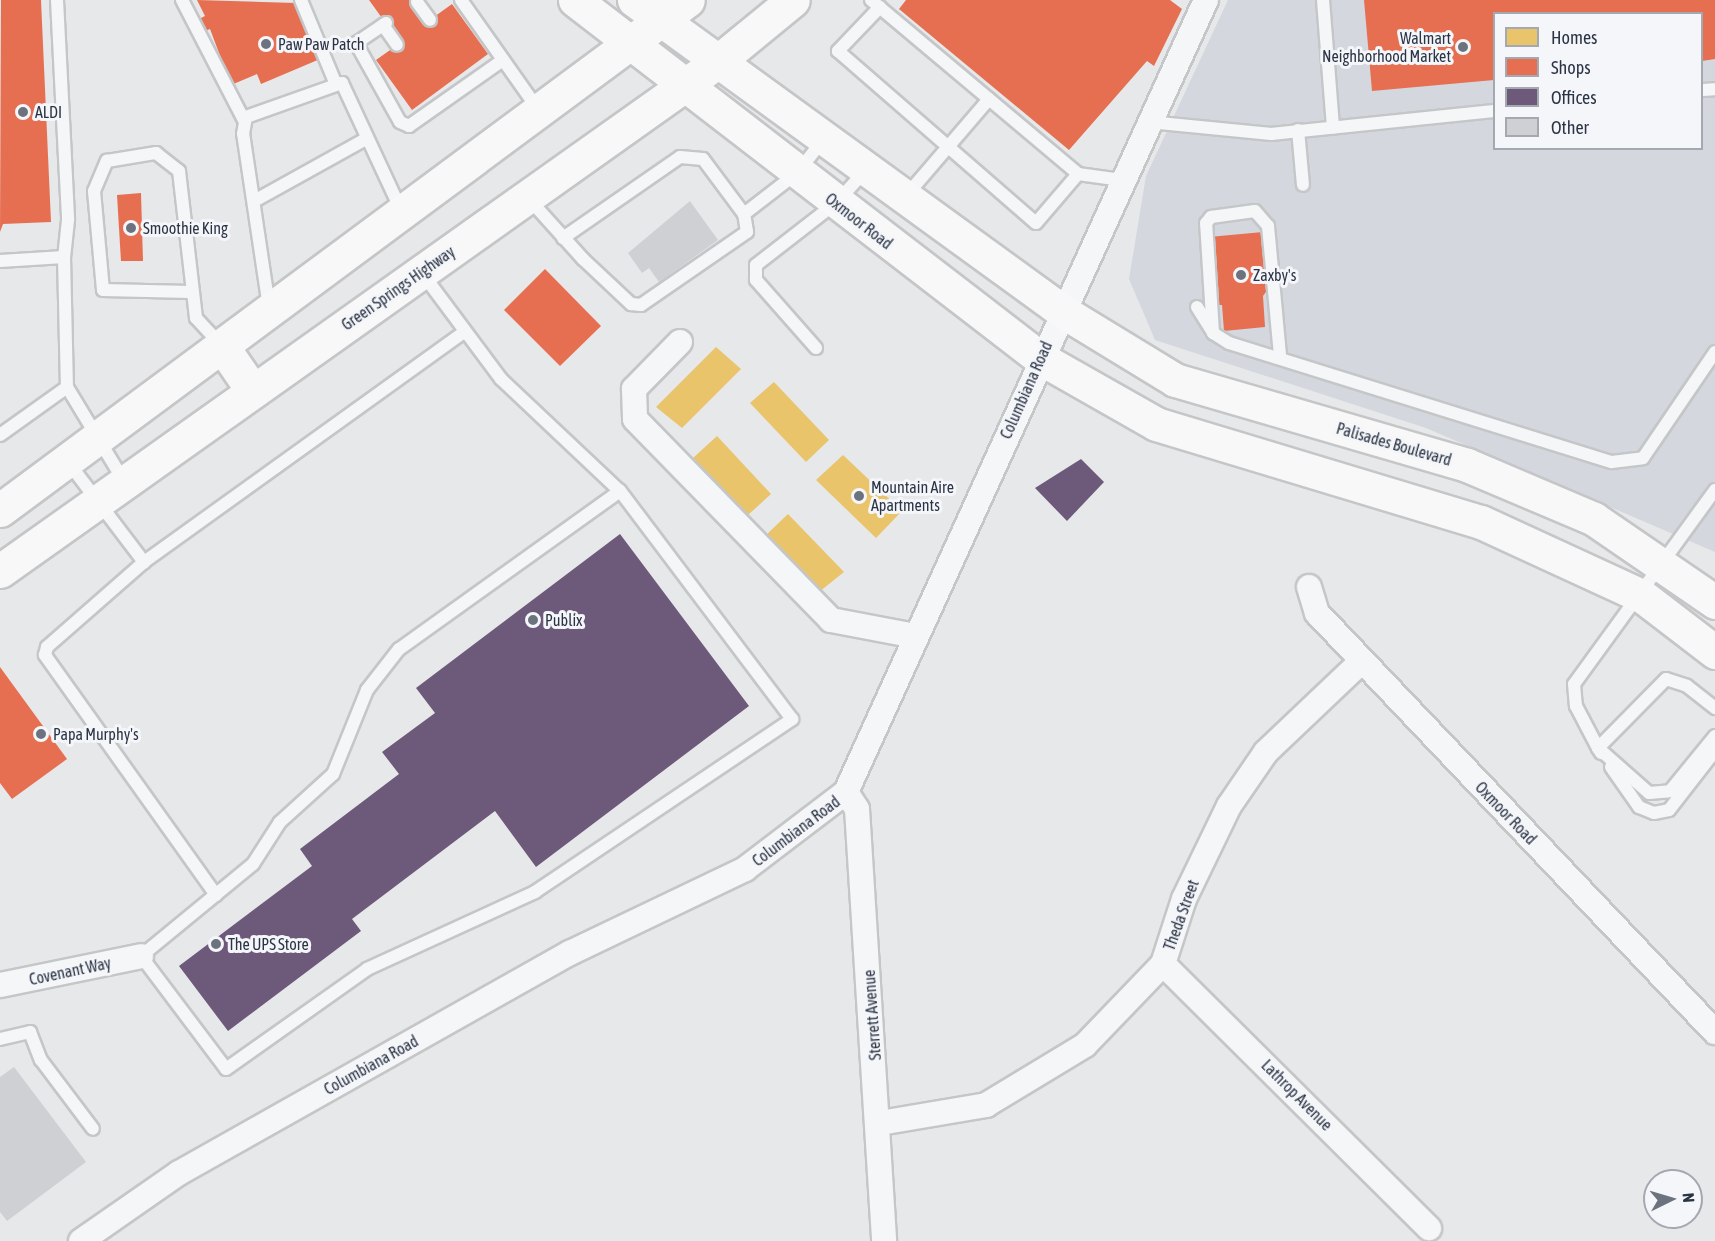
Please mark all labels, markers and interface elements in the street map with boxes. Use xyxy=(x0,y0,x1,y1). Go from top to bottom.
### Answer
legend xyxy=(1493,12,1703,150)
text: Homes xyxy=(1551,27,1597,48)
place label: Walmart Neighborhood Market xyxy=(1322,28,1451,66)
place label: Paw Paw Patch xyxy=(278,34,364,54)
marker: Paw Paw Patch xyxy=(259,37,273,51)
marker: Walmart Neighborhood Market xyxy=(1456,40,1470,54)
text: Shops xyxy=(1551,57,1591,78)
text: Offices xyxy=(1551,87,1597,108)
place label: ALDI xyxy=(35,102,62,122)
marker: ALDI xyxy=(16,105,30,119)
text: Other xyxy=(1551,117,1589,138)
street label: Oxmoor Road xyxy=(822,189,896,253)
place label: Smoothie King xyxy=(143,218,228,238)
marker: Smoothie King xyxy=(124,221,138,235)
street label: Green Springs Highway xyxy=(338,242,458,334)
place label: Zaxby's xyxy=(1253,265,1296,285)
marker: Zaxby's xyxy=(1234,268,1248,282)
street label: Columbiana Road xyxy=(996,338,1056,442)
street label: Palisades Boulevard xyxy=(1334,418,1454,470)
place label: Mountain Aire Apartments xyxy=(871,477,954,515)
marker: Mountain Aire Apartments xyxy=(852,489,866,503)
place label: Publix xyxy=(545,610,583,630)
marker: Publix xyxy=(526,613,540,627)
place label: Papa Murphy's xyxy=(53,724,139,744)
marker: Papa Murphy's xyxy=(34,727,48,741)
street label: Oxmoor Road xyxy=(1471,778,1541,848)
street label: Columbiana Road xyxy=(748,792,844,870)
street label: Theda Street xyxy=(1159,877,1203,953)
place label: The UPS Store xyxy=(228,934,309,954)
marker: The UPS Store xyxy=(209,937,223,951)
street label: Covenant Way xyxy=(27,953,113,989)
street label: Sterrett Avenue xyxy=(859,969,885,1061)
street label: Columbiana Road xyxy=(320,1031,422,1099)
street label: Lathrop Avenue xyxy=(1258,1056,1336,1134)
north arrow xyxy=(1643,1169,1703,1229)
text: N xyxy=(1680,1192,1698,1203)

